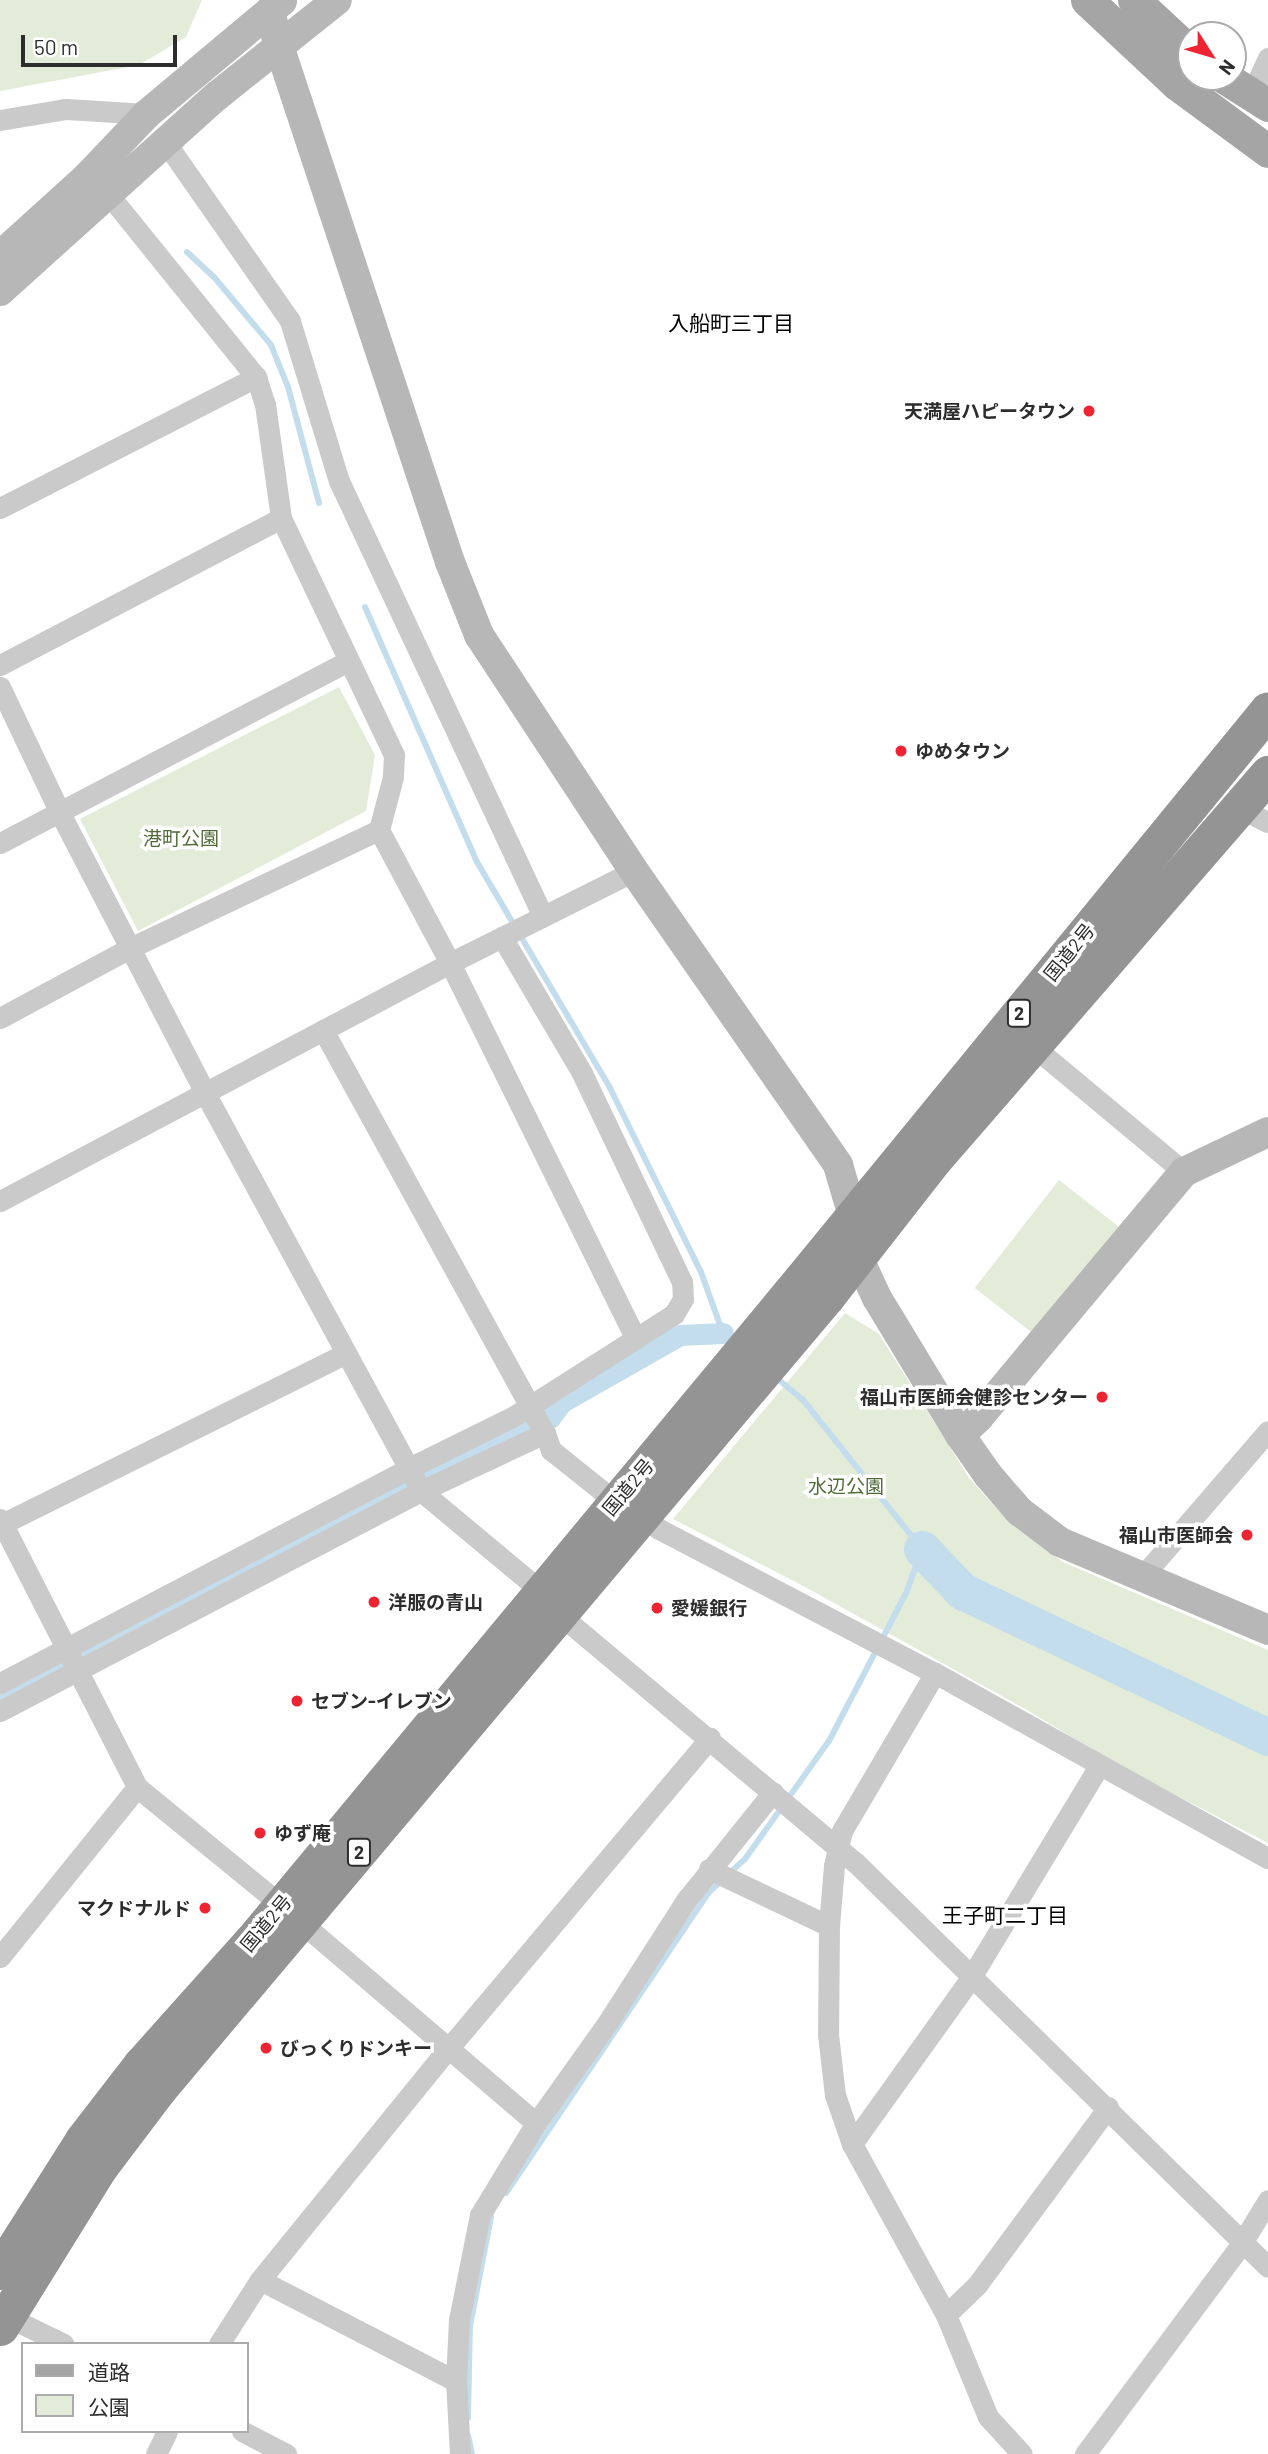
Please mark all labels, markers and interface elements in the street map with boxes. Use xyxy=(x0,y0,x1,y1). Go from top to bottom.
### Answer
scale bar xyxy=(24,21,180,65)
north arrow xyxy=(1177,21,1247,91)
text: 50 m xyxy=(34,34,78,59)
text: N xyxy=(1215,56,1241,80)
district label: 入船町三丁目 xyxy=(668,310,794,336)
place label: 天満屋ハピータウン xyxy=(904,400,1075,422)
marker: 天満屋ハピータウン xyxy=(1081,403,1097,419)
place label: ゆめタウン xyxy=(915,740,1010,762)
marker: ゆめタウン xyxy=(893,743,909,759)
park label: 港町公園 xyxy=(143,827,219,849)
street label: 国道2号 xyxy=(1039,919,1099,985)
road number: 2 xyxy=(1007,998,1031,1028)
place label: 福山市医師会健診センター xyxy=(860,1386,1088,1408)
marker: 福山市医師会健診センター xyxy=(1094,1389,1110,1405)
street label: 国道2号 xyxy=(598,1454,658,1520)
park label: 水辺公園 xyxy=(808,1475,884,1497)
place label: 福山市医師会 xyxy=(1119,1524,1233,1546)
marker: 福山市医師会 xyxy=(1239,1527,1255,1543)
place label: 洋服の青山 xyxy=(388,1591,483,1613)
marker: 洋服の青山 xyxy=(366,1594,382,1610)
place label: 愛媛銀行 xyxy=(671,1597,747,1619)
marker: 愛媛銀行 xyxy=(649,1600,665,1616)
place label: セブン-イレブン xyxy=(311,1690,452,1712)
marker: セブン-イレブン xyxy=(289,1693,305,1709)
place label: ゆず庵 xyxy=(274,1822,331,1844)
marker: ゆず庵 xyxy=(252,1825,268,1841)
road number: 2 xyxy=(347,1838,371,1866)
street label: 国道2号 xyxy=(236,1890,296,1956)
place label: マクドナルド xyxy=(77,1897,191,1919)
marker: マクドナルド xyxy=(197,1900,213,1916)
district label: 王子町二丁目 xyxy=(942,1902,1068,1928)
place label: びっくりドンキー xyxy=(280,2037,432,2059)
marker: びっくりドンキー xyxy=(258,2040,274,2056)
legend xyxy=(21,2342,248,2433)
text: 道路 xyxy=(88,2359,130,2384)
text: 公園 xyxy=(88,2394,130,2419)

